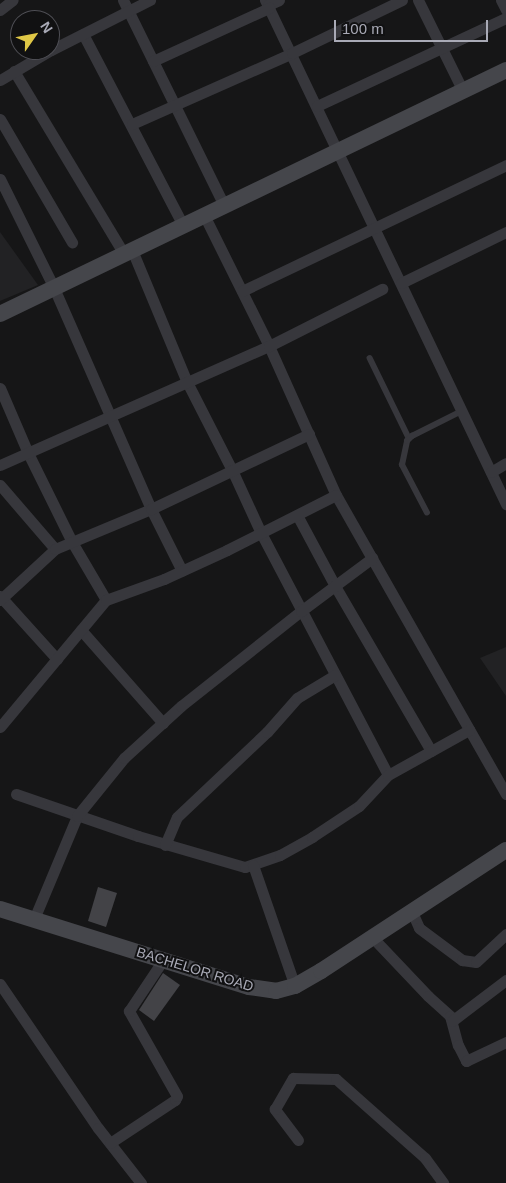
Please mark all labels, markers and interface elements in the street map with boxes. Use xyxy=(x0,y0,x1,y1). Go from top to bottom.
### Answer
north arrow xyxy=(10,10,60,60)
scale bar xyxy=(336,10,490,42)
text: N xyxy=(37,19,56,36)
text: 100 m xyxy=(342,20,384,37)
street label: BACHELOR ROAD xyxy=(135,943,255,995)

